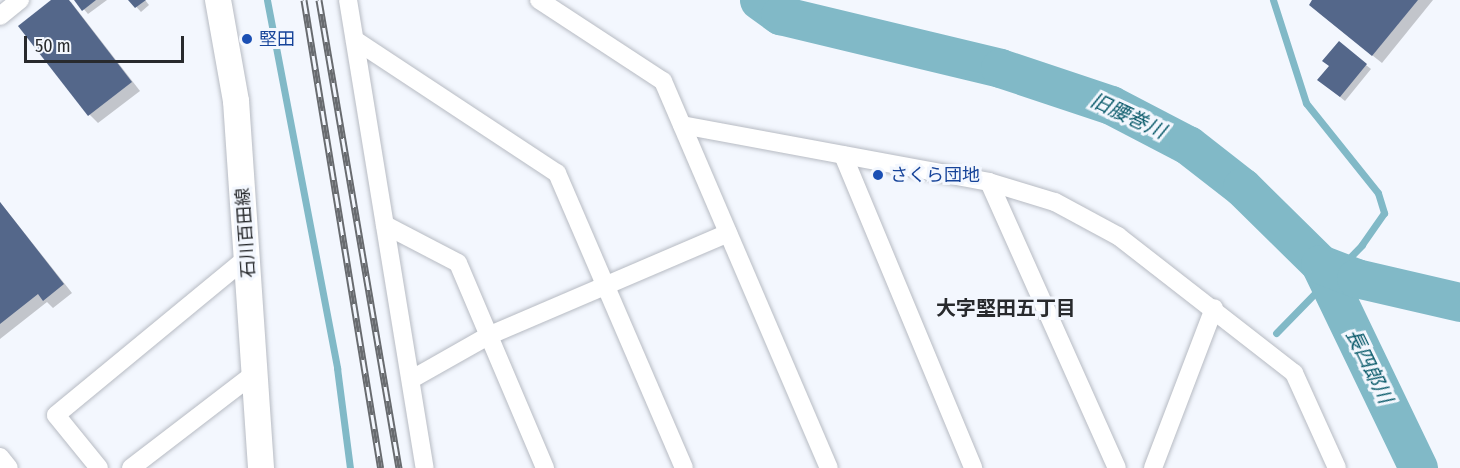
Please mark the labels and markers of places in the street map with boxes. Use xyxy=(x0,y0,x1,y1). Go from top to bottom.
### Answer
place label: 堅田 xyxy=(259,28,295,50)
marker: 堅田 xyxy=(240,32,254,46)
place label: さくら団地 xyxy=(890,164,980,186)
marker: さくら団地 xyxy=(871,168,885,182)

